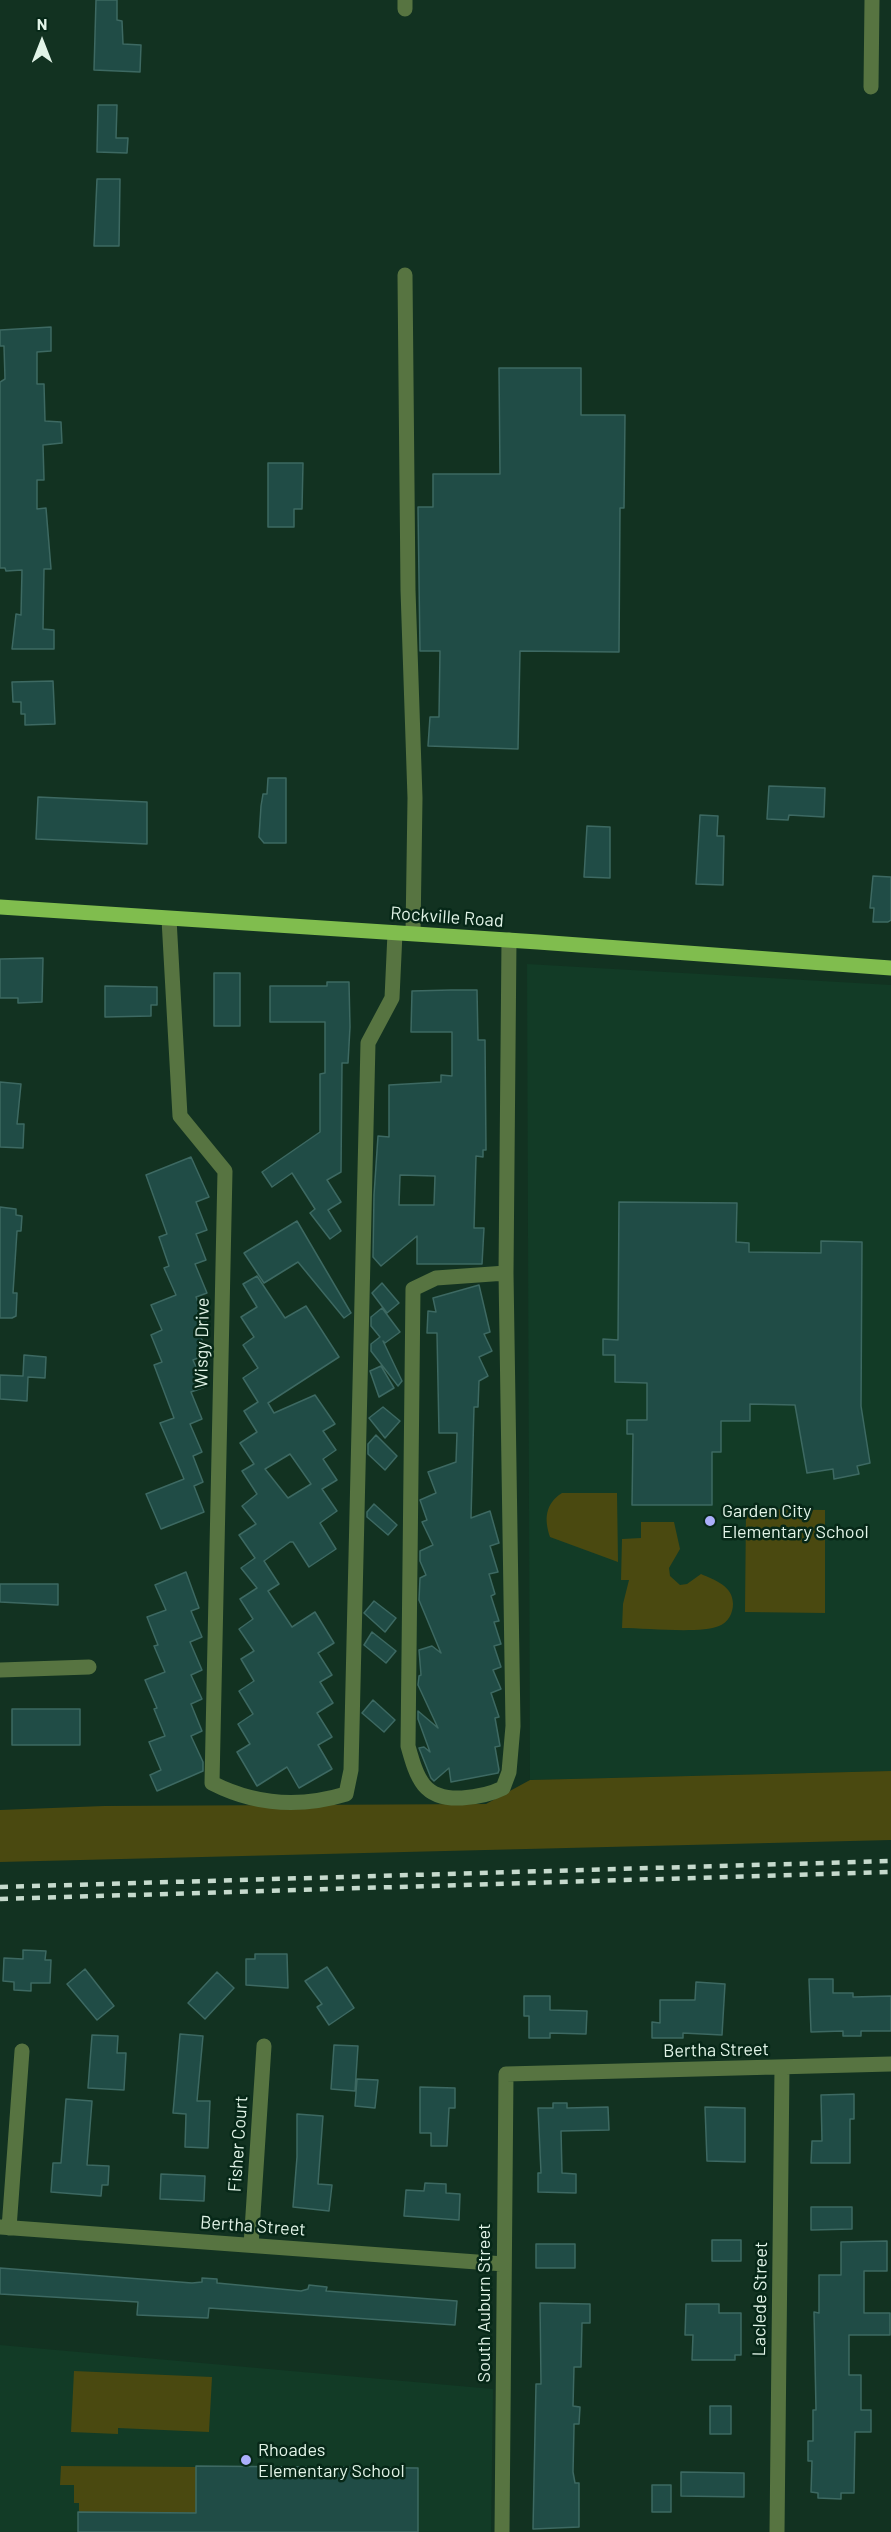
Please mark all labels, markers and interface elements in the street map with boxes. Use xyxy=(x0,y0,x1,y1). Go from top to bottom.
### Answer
north arrow xyxy=(12,12,72,72)
text: N xyxy=(37,14,47,33)
street label: Rockville Road xyxy=(390,902,504,932)
street label: Wisgy Drive xyxy=(190,1297,214,1389)
place label: Garden City Elementary School xyxy=(722,1500,869,1543)
marker: Garden City Elementary School xyxy=(703,1514,717,1528)
street label: Bertha Street xyxy=(663,2038,769,2062)
street label: Fisher Court xyxy=(224,2095,252,2193)
street label: Bertha Street xyxy=(199,2212,307,2240)
street label: South Auburn Street xyxy=(473,2224,495,2382)
street label: Laclede Street xyxy=(748,2241,772,2357)
place label: Rhoades Elementary School xyxy=(258,2439,405,2482)
marker: Rhoades Elementary School xyxy=(239,2453,253,2467)

